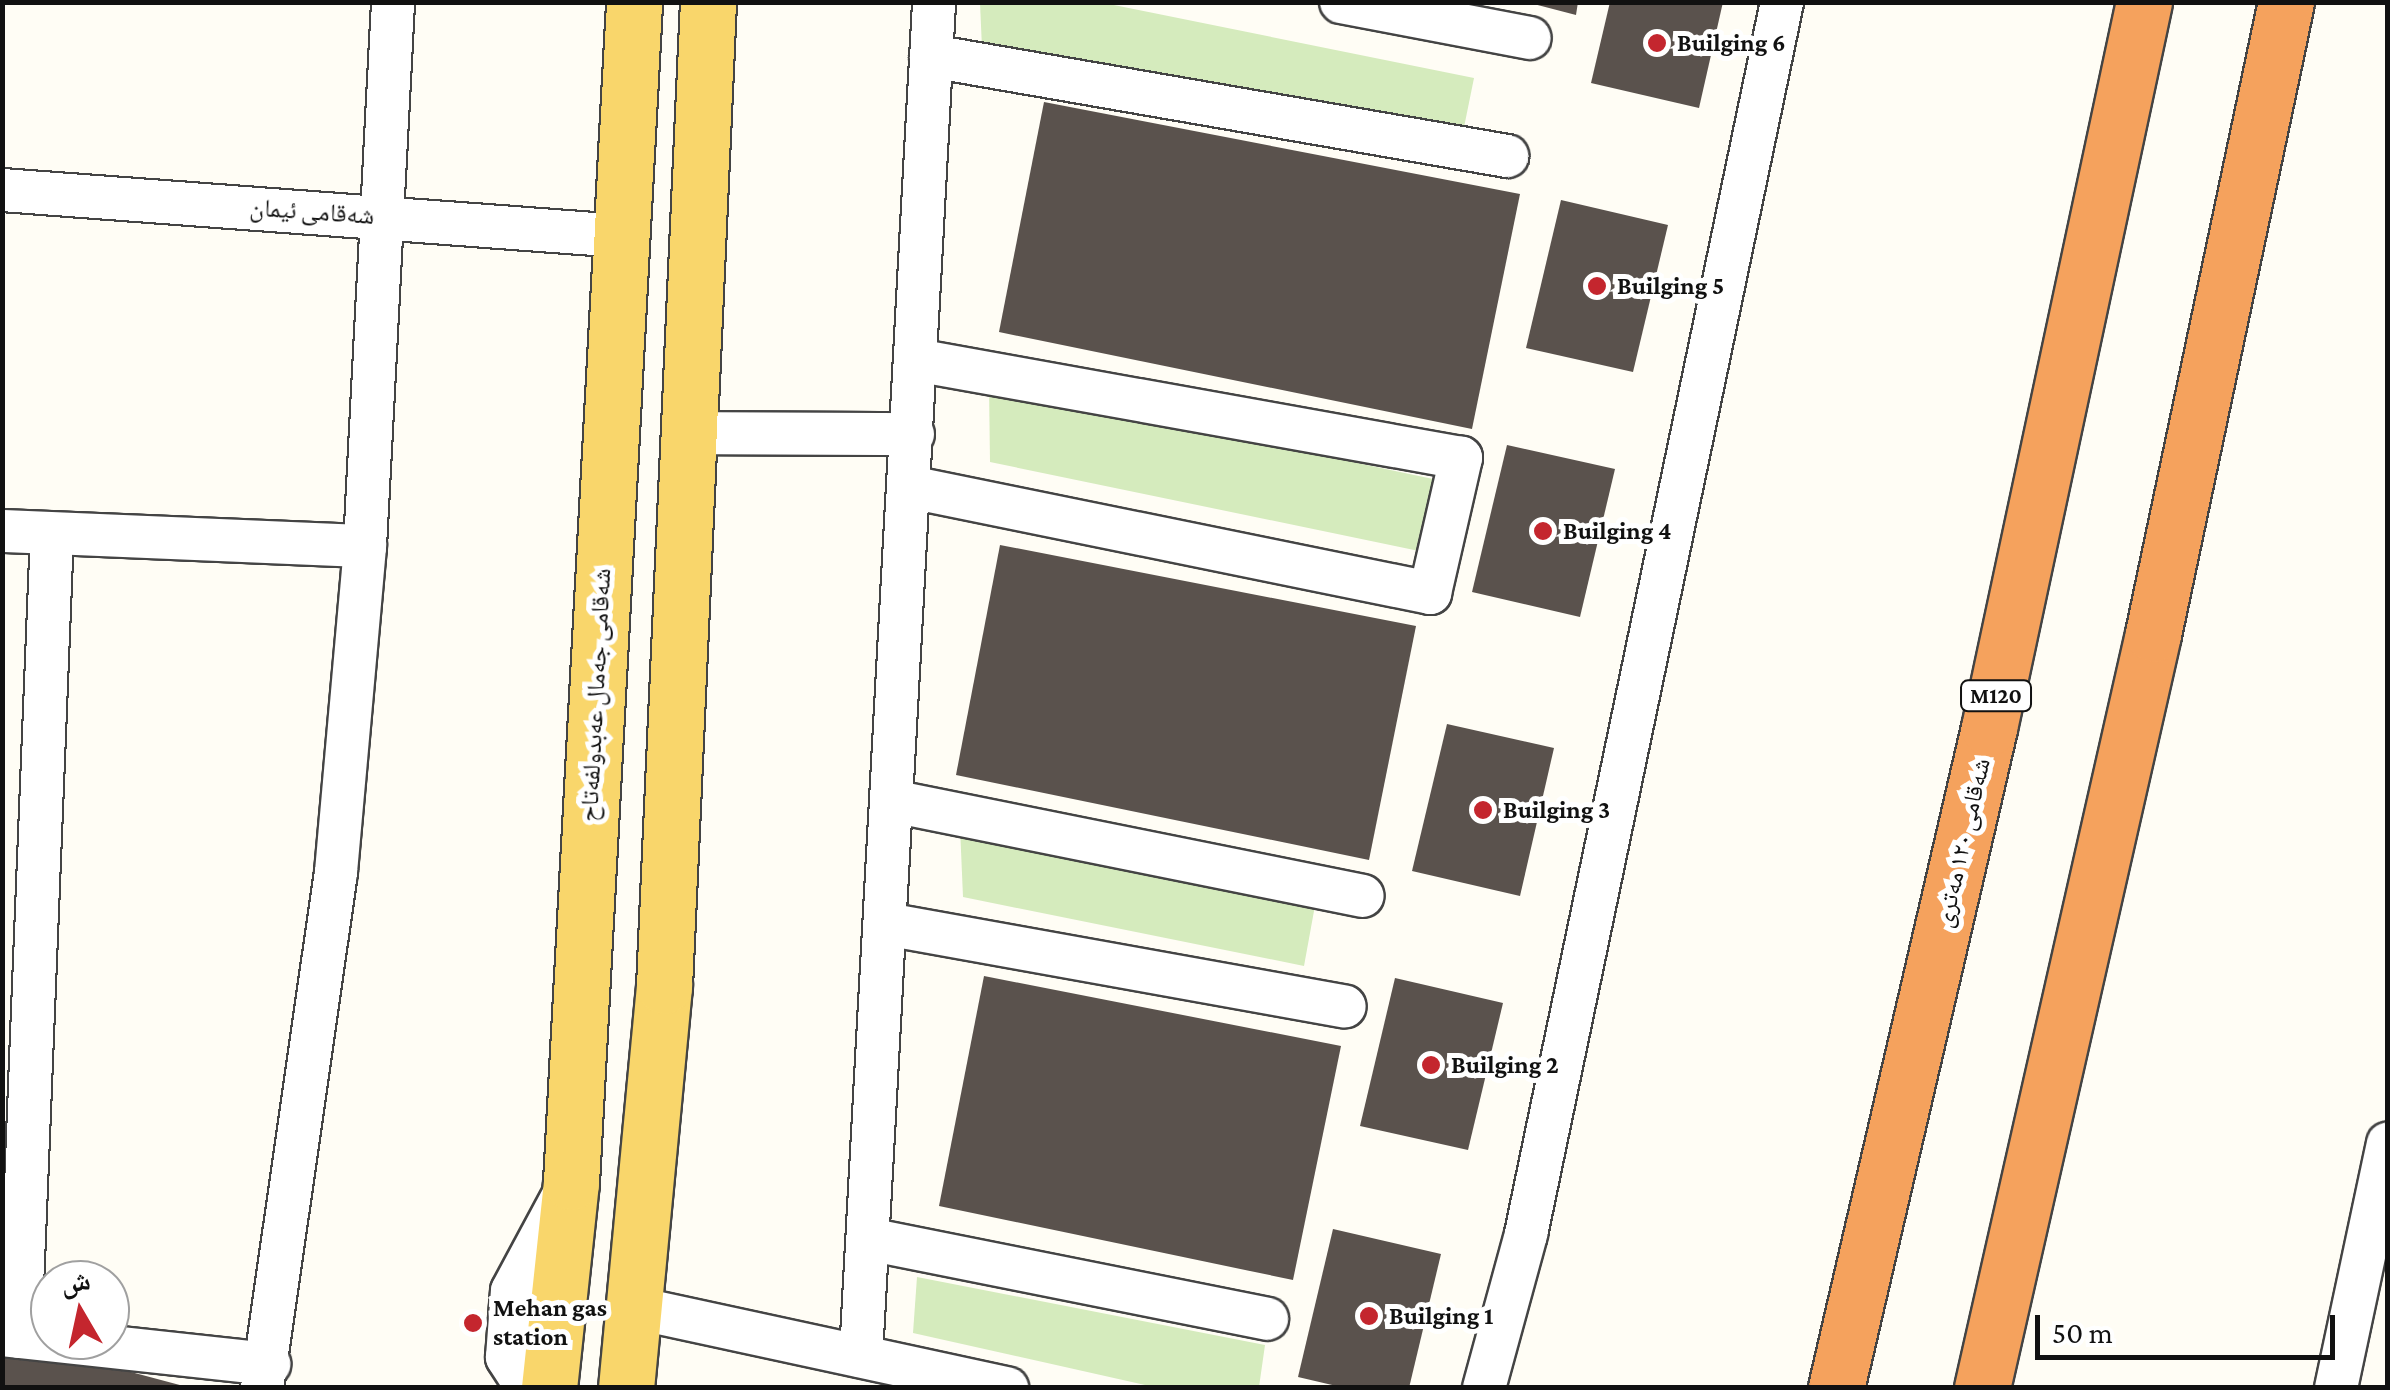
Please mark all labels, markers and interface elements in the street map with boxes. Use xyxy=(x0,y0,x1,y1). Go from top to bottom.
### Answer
place label: Builging 6 xyxy=(1677,28,1786,58)
marker: Builging 6 xyxy=(1646,32,1668,54)
street label: شەقامی ئیمان xyxy=(249,193,375,231)
place label: Builging 5 xyxy=(1617,271,1724,301)
marker: Builging 5 xyxy=(1586,275,1608,297)
place label: Builging 4 xyxy=(1563,516,1672,546)
marker: Builging 4 xyxy=(1532,520,1554,542)
street label: شەقامی جەمال عەبدولفەتاح xyxy=(574,568,618,822)
road number: M120 xyxy=(1958,679,2034,713)
street label: شەقامی ١٢٠ مەتری xyxy=(1929,755,1997,931)
place label: Builging 3 xyxy=(1503,795,1610,825)
marker: Builging 3 xyxy=(1472,799,1494,821)
place label: Builging 2 xyxy=(1451,1050,1559,1080)
marker: Builging 2 xyxy=(1420,1054,1442,1076)
north arrow xyxy=(30,1260,130,1360)
text: ش xyxy=(58,1264,93,1299)
place label: Mehan gas station xyxy=(493,1294,607,1353)
scale bar xyxy=(2040,1295,2340,1357)
place label: Builging 1 xyxy=(1389,1301,1493,1331)
marker: Builging 1 xyxy=(1358,1305,1380,1327)
marker: Mehan gas station xyxy=(462,1312,484,1334)
text: 50 m xyxy=(2052,1316,2113,1349)

